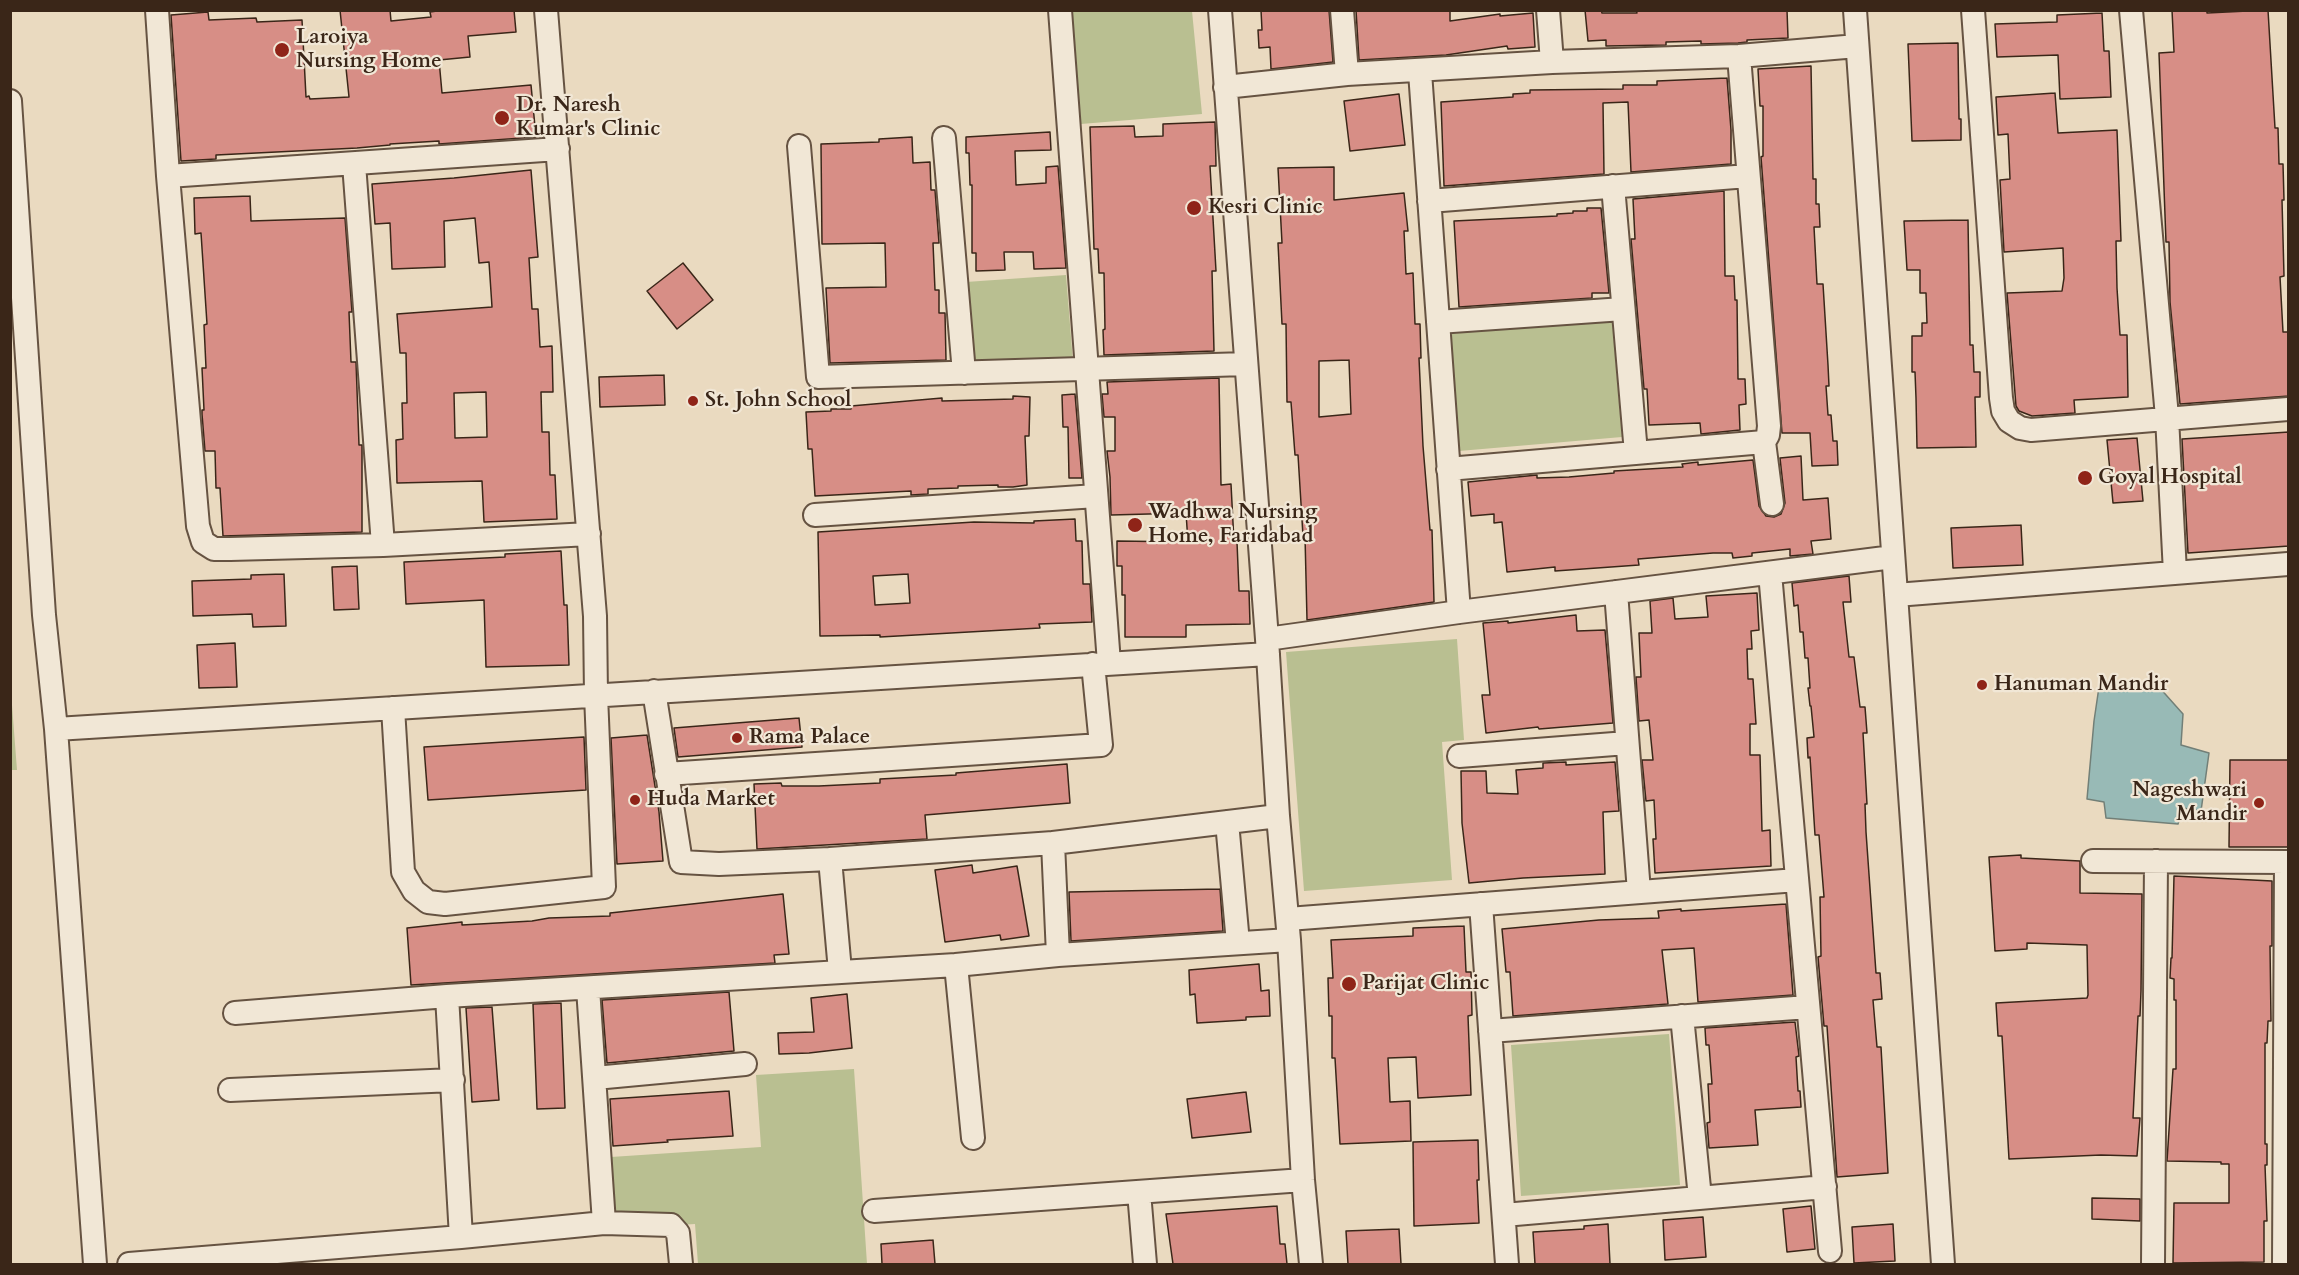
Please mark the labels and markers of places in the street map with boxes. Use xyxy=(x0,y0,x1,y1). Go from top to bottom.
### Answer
place label: Laroiya Nursing Home xyxy=(296,25,442,75)
marker: Laroiya Nursing Home xyxy=(273,41,291,59)
place label: Dr. Naresh Kumar's Clinic xyxy=(516,93,660,143)
marker: Dr. Naresh Kumar's Clinic xyxy=(493,109,511,127)
place label: Kesri Clinic xyxy=(1208,195,1323,221)
marker: Kesri Clinic xyxy=(1185,199,1203,217)
place label: St. John School xyxy=(705,388,851,414)
marker: St. John School xyxy=(686,394,700,408)
place label: Goyal Hospital xyxy=(2098,465,2242,491)
marker: Goyal Hospital xyxy=(2076,469,2094,487)
place label: Wadhwa Nursing Home, Faridabad xyxy=(1148,500,1317,550)
marker: Wadhwa Nursing Home, Faridabad xyxy=(1126,516,1144,534)
place label: Hanuman Mandir xyxy=(1994,672,2168,698)
marker: Hanuman Mandir xyxy=(1975,678,1989,692)
place label: Rama Palace xyxy=(749,725,870,751)
marker: Rama Palace xyxy=(730,731,744,745)
place label: Nageshwari Mandir xyxy=(2132,778,2247,828)
place label: Huda Market xyxy=(647,787,775,813)
marker: Huda Market xyxy=(628,793,642,807)
marker: Nageshwari Mandir xyxy=(2252,796,2266,810)
place label: Parijat Clinic xyxy=(1362,971,1489,997)
marker: Parijat Clinic xyxy=(1340,975,1358,993)

